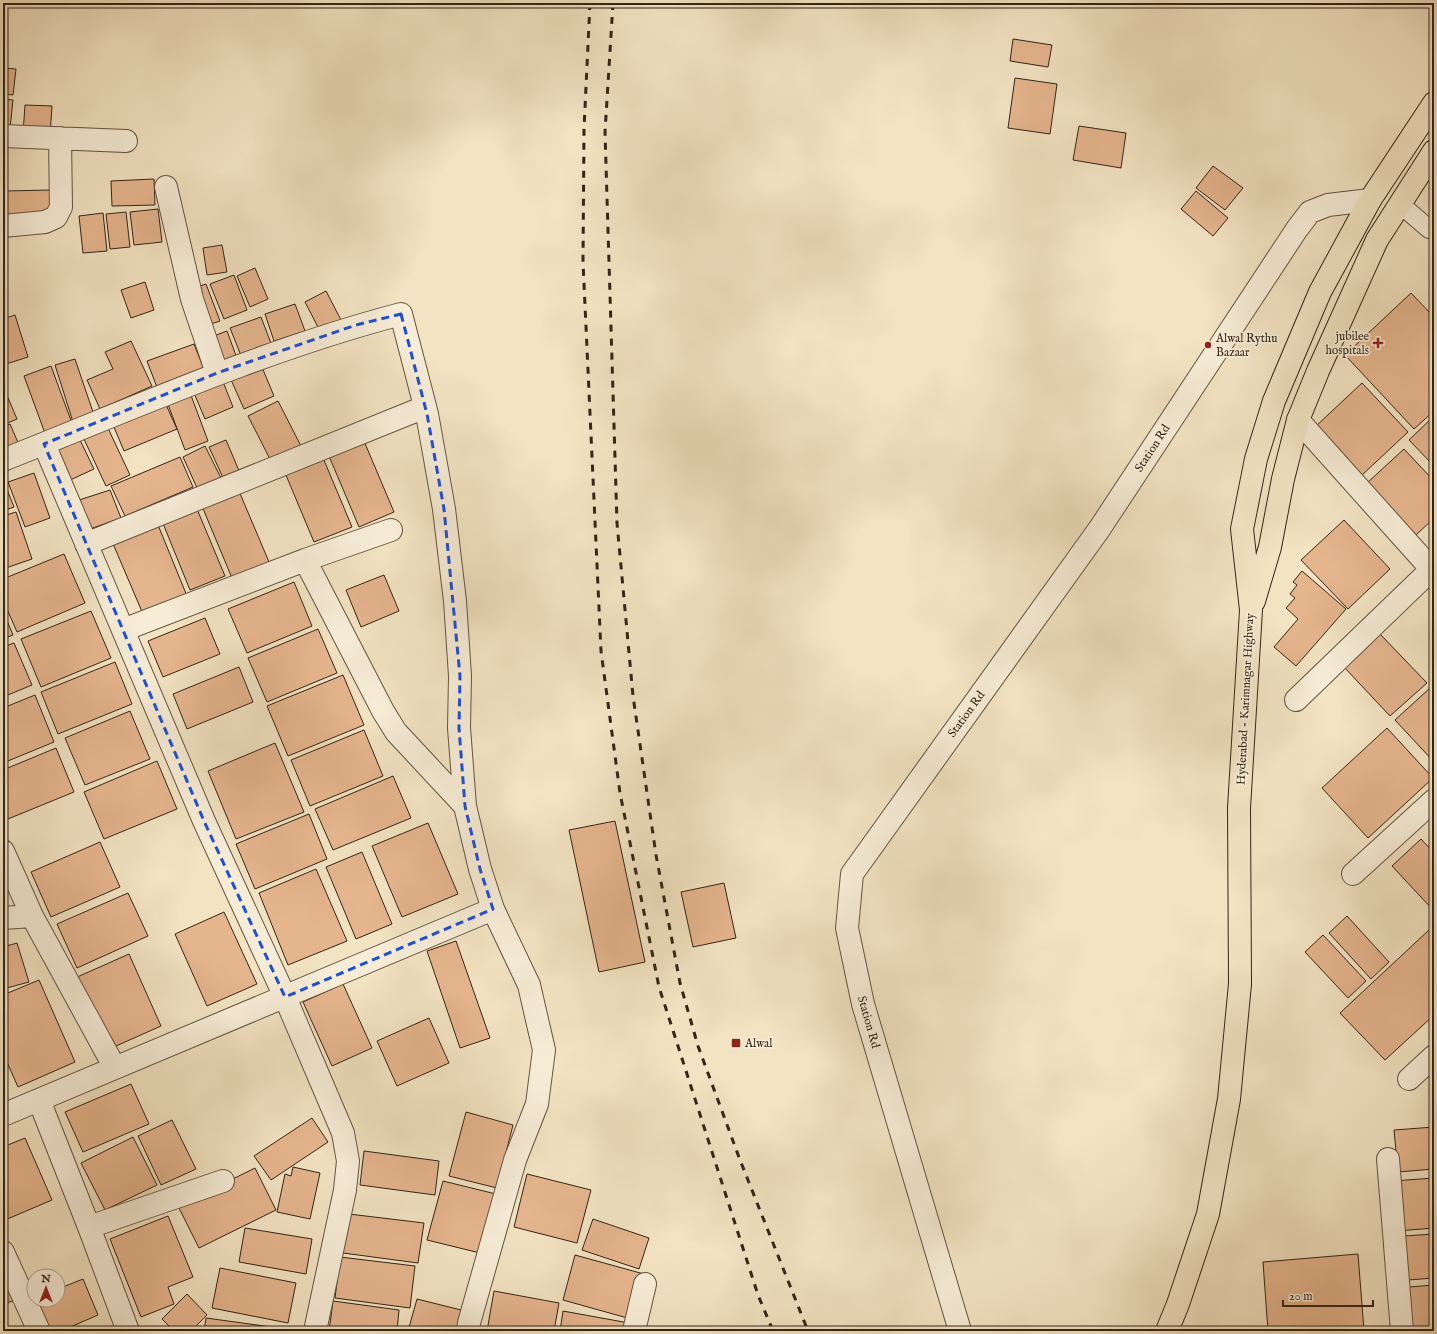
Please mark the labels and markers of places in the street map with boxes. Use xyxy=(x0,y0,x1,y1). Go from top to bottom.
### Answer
place label: jubilee hospitals xyxy=(1326,329,1369,359)
place label: Alwal Rythu Bazaar xyxy=(1215,331,1277,360)
marker: jubilee hospitals xyxy=(1372,337,1384,349)
marker: Alwal Rythu Bazaar xyxy=(1203,340,1213,350)
place label: Alwal xyxy=(744,1036,773,1051)
marker: Alwal xyxy=(730,1037,742,1049)

